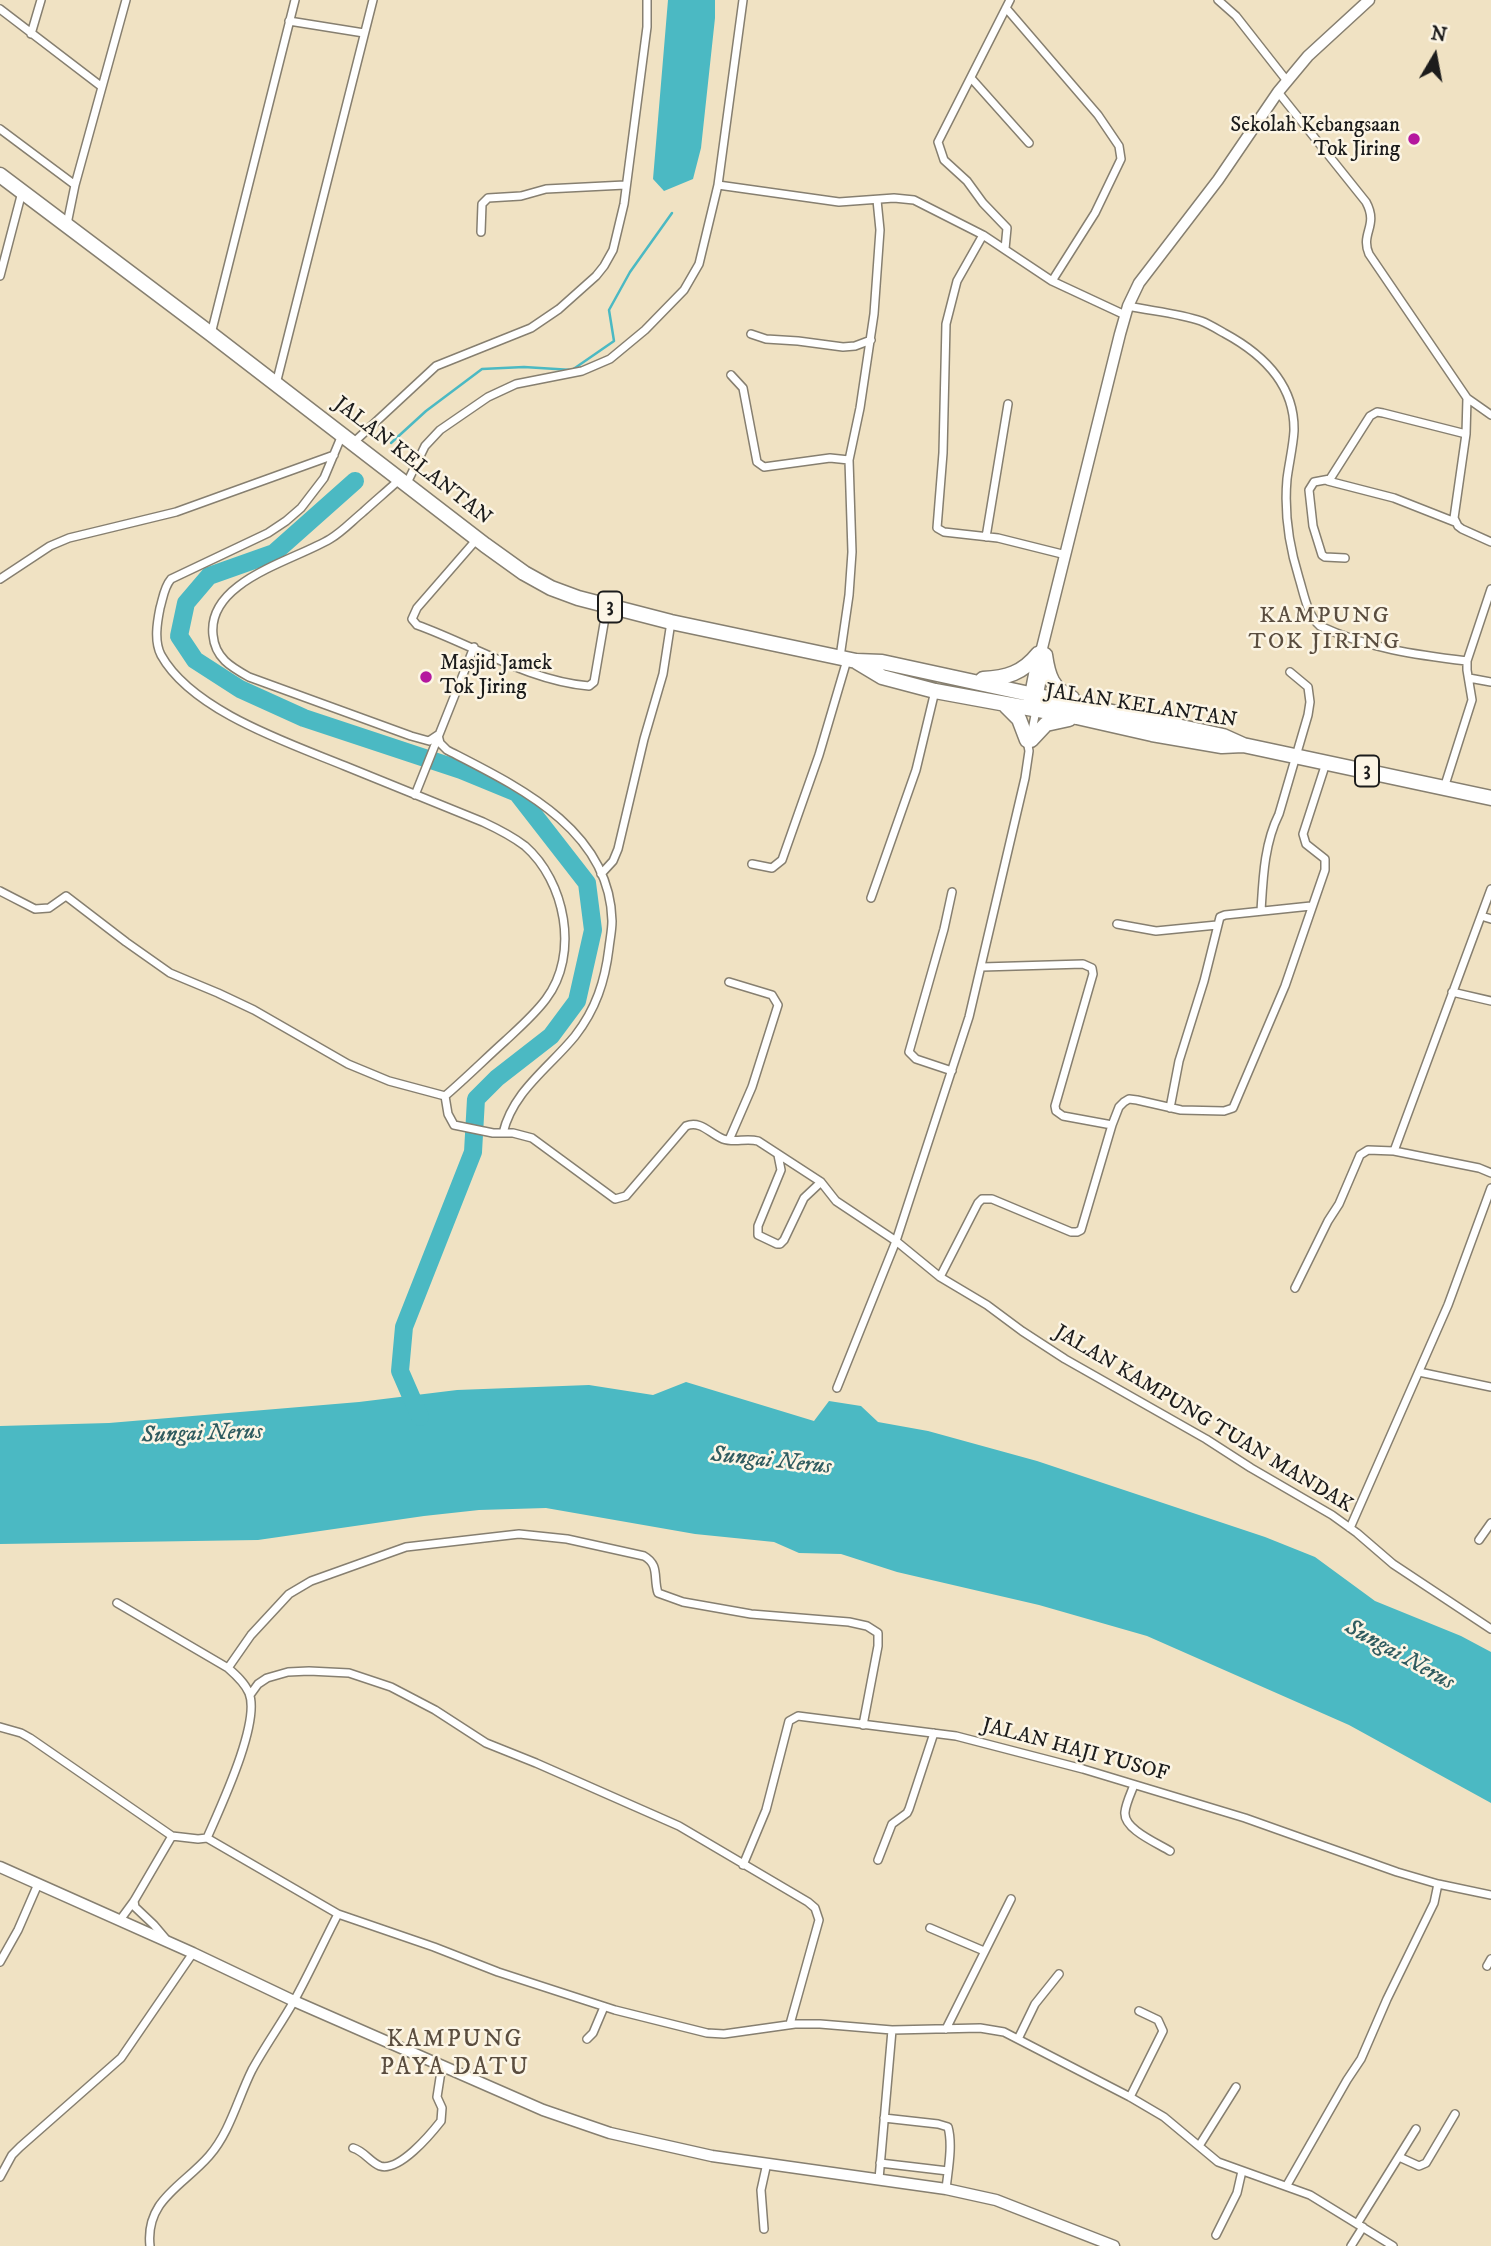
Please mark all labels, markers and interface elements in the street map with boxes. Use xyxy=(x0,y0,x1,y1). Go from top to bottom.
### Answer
north arrow xyxy=(1400,21,1470,91)
text: N xyxy=(1429,22,1448,48)
place label: Sekolah Kebangsaan Tok Jiring xyxy=(1230,114,1400,164)
marker: Sekolah Kebangsaan Tok Jiring xyxy=(1406,131,1422,147)
street label: JALAN KELANTAN xyxy=(328,392,496,532)
road number: 3 xyxy=(598,592,622,622)
district label: KAMPUNG TOK JIRING xyxy=(1250,603,1400,657)
place label: Masjid Jamek Tok Jiring xyxy=(440,652,552,702)
marker: Masjid Jamek Tok Jiring xyxy=(418,669,434,685)
street label: JALAN KELANTAN xyxy=(1043,679,1239,735)
road number: 3 xyxy=(1355,756,1379,786)
street label: JALAN KAMPUNG TUAN MANDAK xyxy=(1049,1321,1357,1519)
water label: Sungai Nerus xyxy=(141,1419,263,1451)
water label: Sungai Nerus xyxy=(709,1442,833,1482)
water label: Sungai Nerus xyxy=(1339,1615,1459,1697)
street label: JALAN HAJI YUSOF xyxy=(979,1714,1171,1788)
district label: KAMPUNG PAYA DATU xyxy=(381,2027,529,2083)

